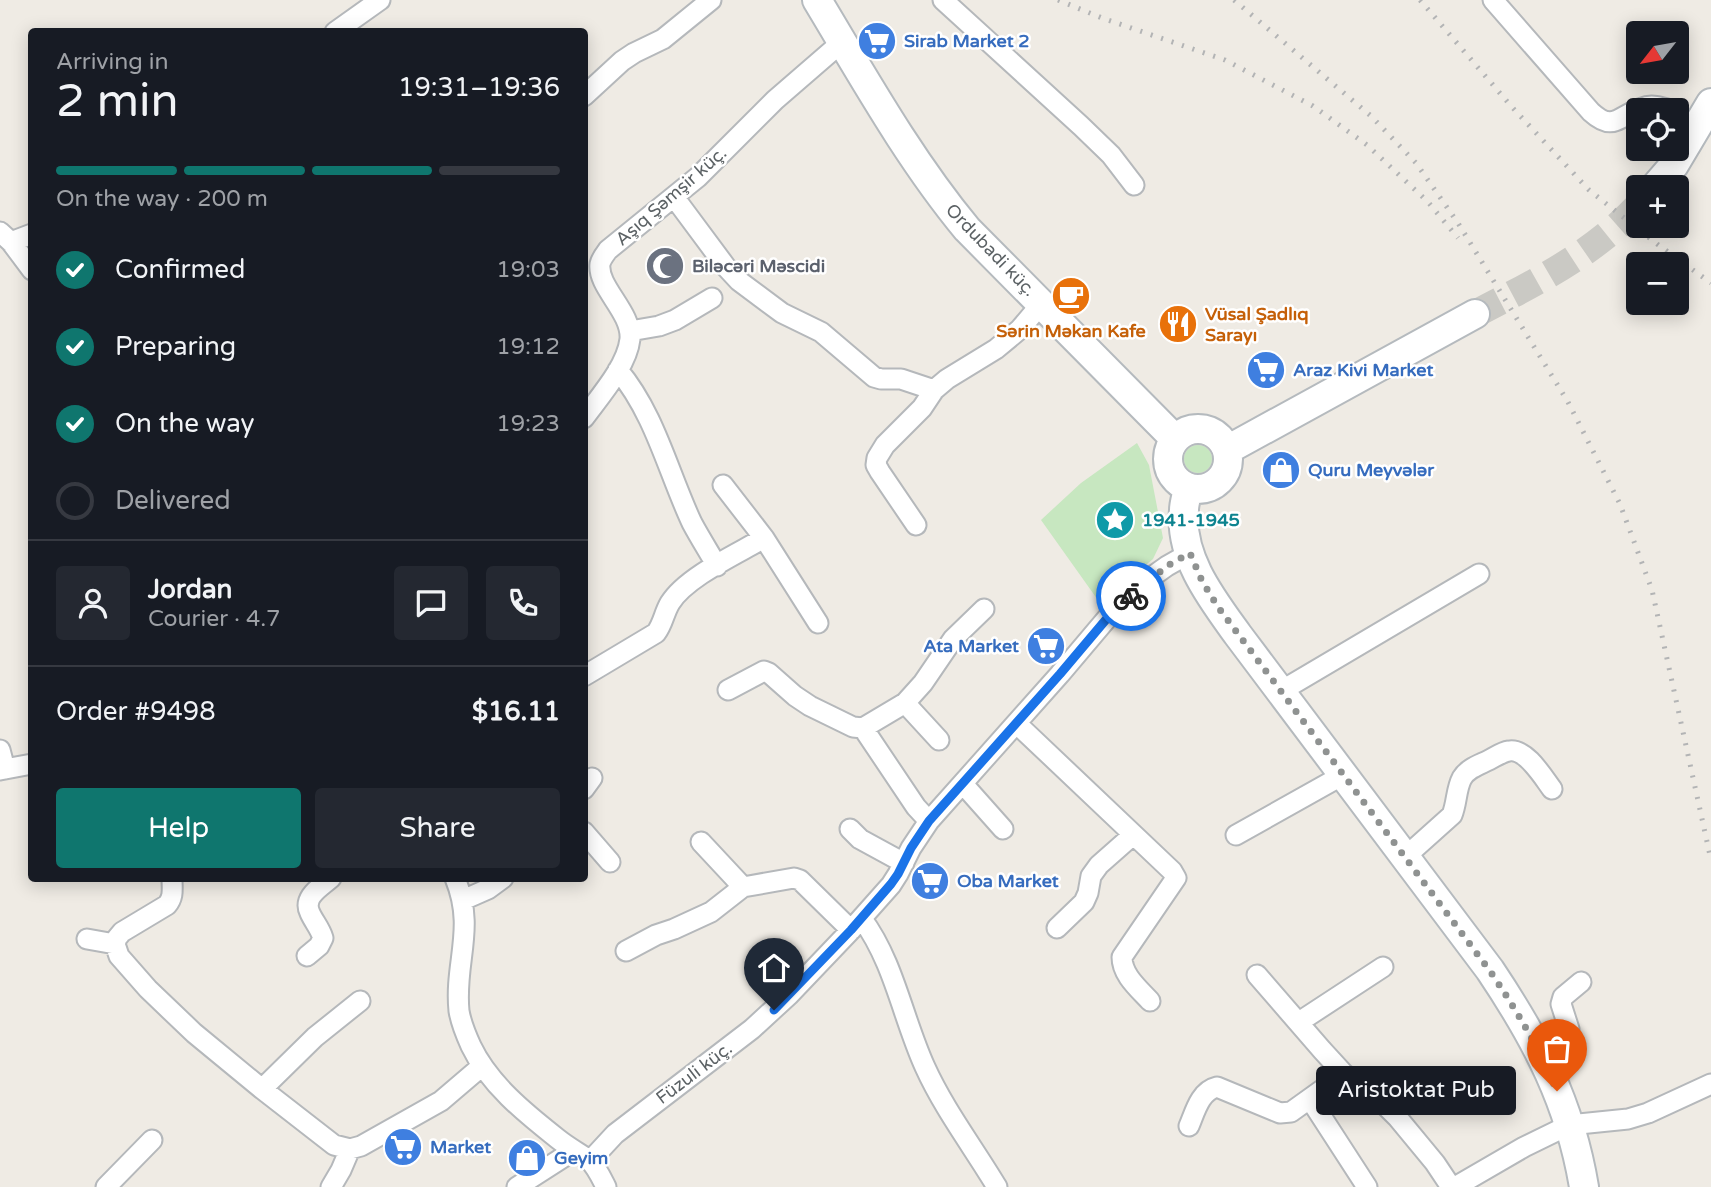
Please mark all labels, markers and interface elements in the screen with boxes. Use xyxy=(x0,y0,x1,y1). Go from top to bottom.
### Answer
supermarket icon: Sirab Market 2 xyxy=(856,20,898,62)
north arrow xyxy=(1626,21,1689,84)
map controls xyxy=(1626,21,1689,315)
place label: Sirab Market 2 xyxy=(904,30,1030,52)
text: Arriving in xyxy=(56,48,169,76)
text: 19:31–19:36 xyxy=(398,72,560,103)
text: 2 min xyxy=(56,74,179,129)
button: locate xyxy=(1626,98,1689,161)
street label: Aşıq Şəmşir küç. xyxy=(611,142,731,250)
button: + xyxy=(1626,175,1689,238)
text: On the way · 200 m xyxy=(56,185,268,213)
street label: Ordubadi küç. xyxy=(941,199,1041,301)
mosque icon: Biləcəri Məscidi xyxy=(644,245,686,287)
icon: check xyxy=(56,251,94,289)
button: − xyxy=(1626,252,1689,315)
text: Confirmed xyxy=(115,254,245,285)
place label: Biləcəri Məscidi xyxy=(692,255,825,277)
text: 19:03 xyxy=(496,256,560,284)
cafe icon: Sərin Məkan Kafe xyxy=(1050,275,1092,317)
restaurant icon: Vüsal Şadlıq Sarayı xyxy=(1157,303,1199,345)
place label: Vüsal Şadlıq Sarayı xyxy=(1205,303,1309,346)
place label: Sərin Məkan Kafe xyxy=(996,320,1146,342)
icon: check xyxy=(56,328,94,366)
text: Preparing xyxy=(115,331,236,362)
text: 19:12 xyxy=(496,333,560,361)
supermarket icon: Araz Kivi Market xyxy=(1245,349,1287,391)
place label: Araz Kivi Market xyxy=(1293,359,1433,381)
icon: check xyxy=(56,405,94,443)
text: On the way xyxy=(115,408,255,439)
text: 19:23 xyxy=(496,410,560,438)
shop icon: Quru Meyvələr xyxy=(1260,449,1302,491)
place label: Quru Meyvələr xyxy=(1308,459,1435,481)
text: Delivered xyxy=(115,485,231,516)
place icon: 1941-1945 xyxy=(1094,499,1136,541)
place label: 1941-1945 xyxy=(1142,509,1240,531)
courier xyxy=(1096,561,1166,631)
button: person xyxy=(56,566,130,640)
button: chat xyxy=(394,566,468,640)
button: phone xyxy=(486,566,560,640)
text: Jordan xyxy=(148,574,232,605)
icon: bike xyxy=(1112,577,1150,615)
text: Courier · 4.7 xyxy=(148,605,281,633)
supermarket icon: Ata Market xyxy=(1025,625,1067,667)
place label: Ata Market xyxy=(923,635,1019,657)
text: Order #9498 xyxy=(56,696,216,727)
text: $16.11 xyxy=(472,696,560,727)
button: Help xyxy=(56,788,301,868)
button: Share xyxy=(315,788,560,868)
supermarket icon: Oba Market xyxy=(909,860,951,902)
place label: Oba Market xyxy=(957,870,1059,892)
pin xyxy=(744,938,804,1010)
icon: home xyxy=(755,949,793,987)
pin xyxy=(1527,1019,1587,1091)
icon: bag xyxy=(1538,1030,1576,1068)
street label: Füzuli küç. xyxy=(651,1037,737,1109)
callout: Aristoktat Pub xyxy=(1316,1066,1515,1116)
text: Aristoktat Pub xyxy=(1337,1076,1495,1104)
supermarket icon: Market xyxy=(382,1126,424,1168)
place label: Market xyxy=(430,1136,491,1158)
shop icon: Geyim xyxy=(506,1137,548,1179)
place label: Geyim xyxy=(554,1147,608,1169)

